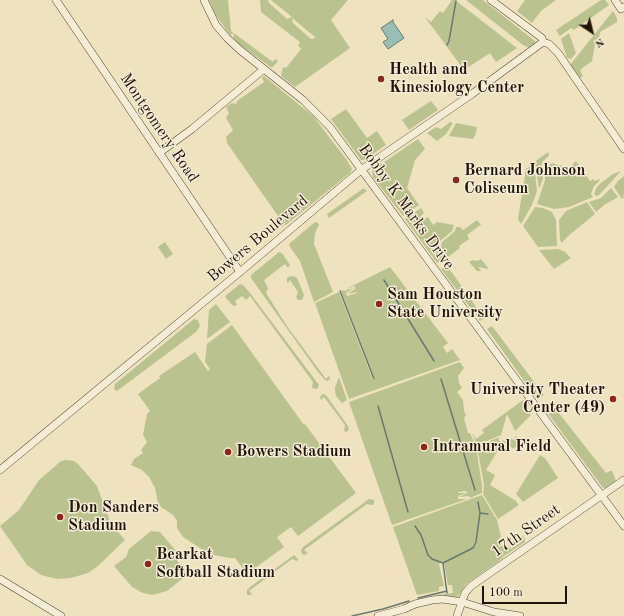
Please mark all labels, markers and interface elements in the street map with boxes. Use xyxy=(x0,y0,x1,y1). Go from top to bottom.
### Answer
north arrow xyxy=(572,12,612,52)
text: N xyxy=(593,35,606,49)
place label: Health and Kinesiology Center xyxy=(389,60,524,98)
street label: Montgomery Road xyxy=(115,70,203,186)
marker: Health and Kinesiology Center xyxy=(376,74,386,84)
street label: Bobby K Marks Drive xyxy=(354,140,458,274)
place label: Bernard Johnson Coliseum xyxy=(464,161,585,199)
marker: Bernard Johnson Coliseum xyxy=(451,175,461,185)
street label: Bowers Boulevard xyxy=(204,191,312,287)
place label: Sam Houston State University xyxy=(387,285,503,323)
marker: Sam Houston State University xyxy=(374,299,384,309)
place label: University Theater Center (49) xyxy=(470,380,605,418)
marker: University Theater Center (49) xyxy=(608,394,618,404)
place label: Intramural Field xyxy=(432,437,551,457)
place label: Bowers Stadium xyxy=(236,442,351,462)
marker: Intramural Field xyxy=(419,442,429,452)
marker: Bowers Stadium xyxy=(223,447,233,457)
place label: Don Sanders Stadium xyxy=(68,498,159,536)
street label: 17th Street xyxy=(488,500,564,562)
marker: Don Sanders Stadium xyxy=(55,512,65,522)
place label: Bearkat Softball Stadium xyxy=(156,545,275,583)
marker: Bearkat Softball Stadium xyxy=(143,559,153,569)
scale bar xyxy=(484,578,569,604)
text: 100 m xyxy=(489,587,523,599)

